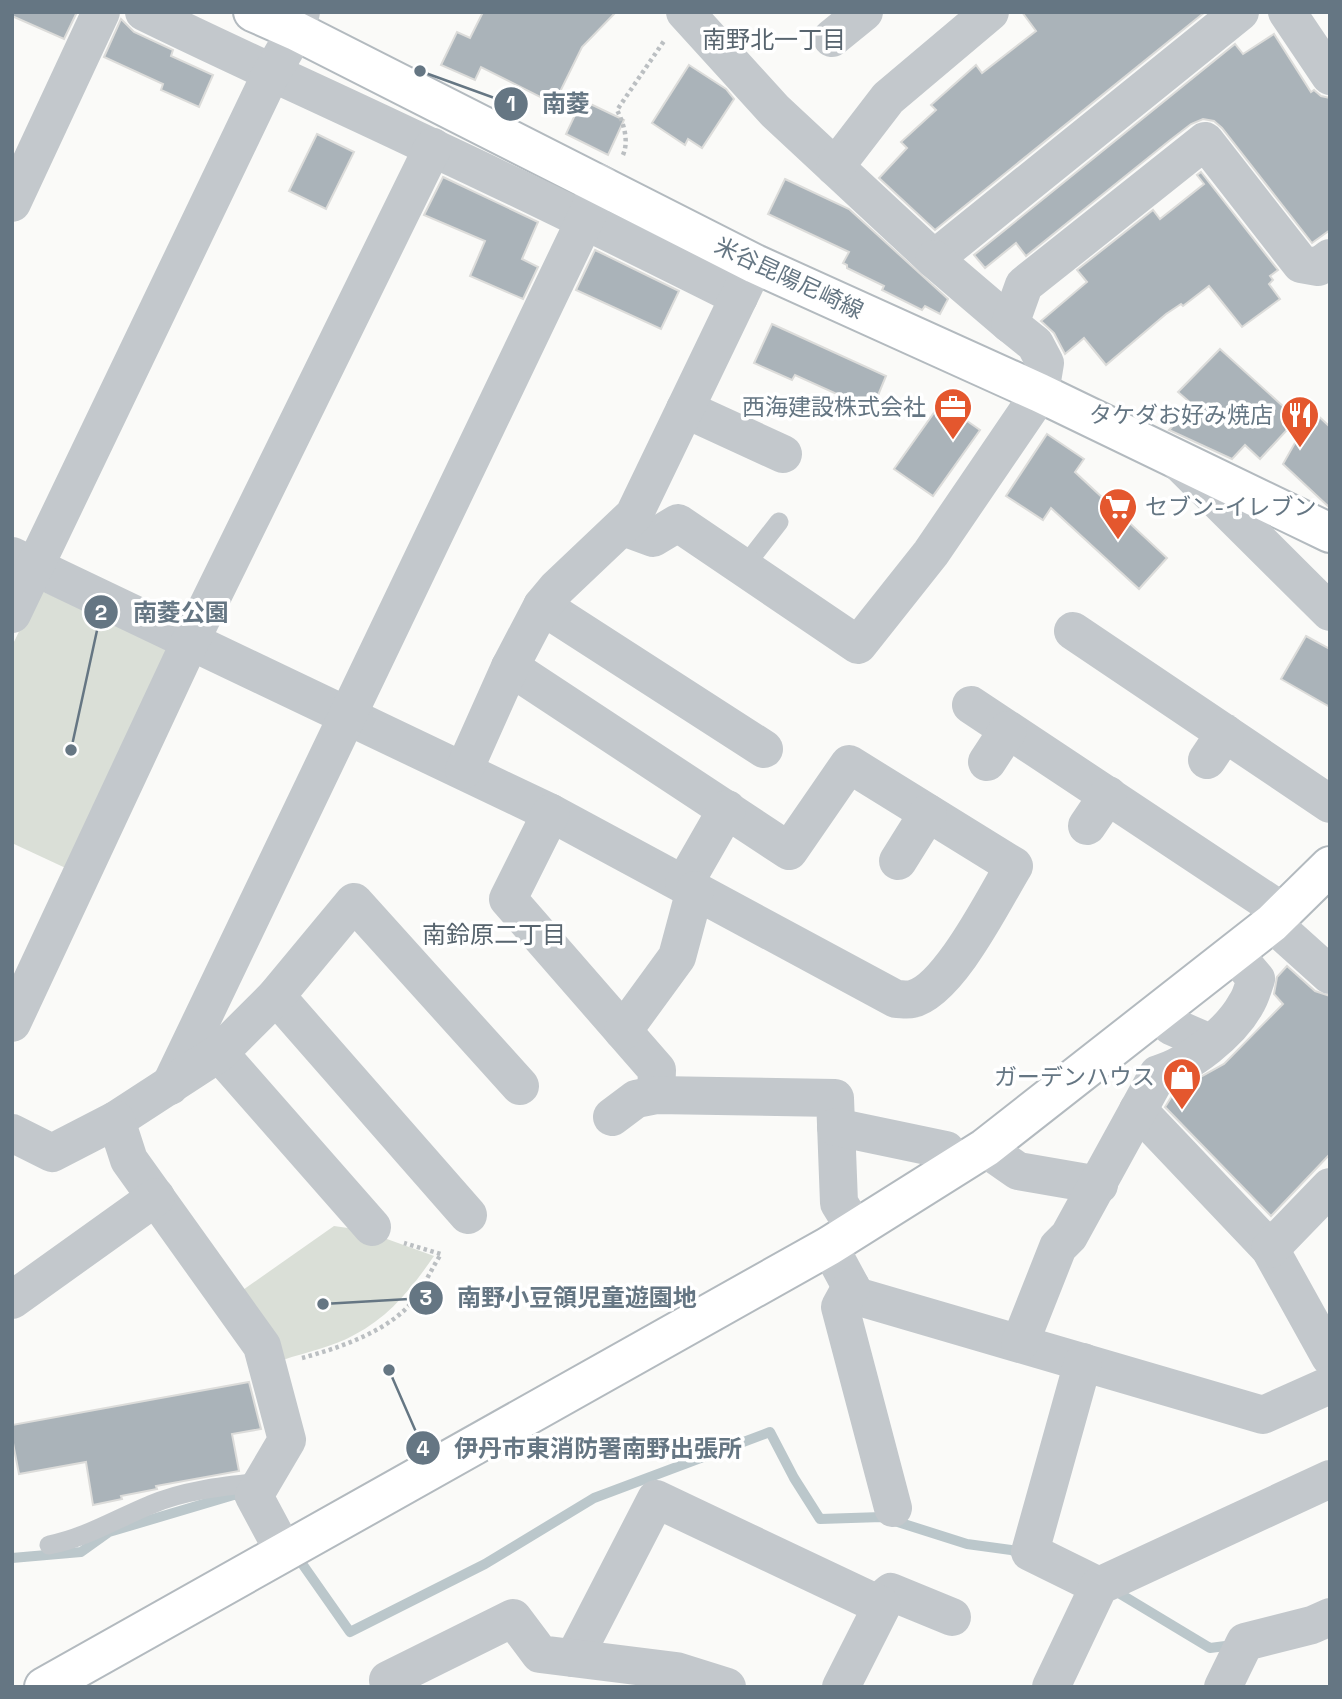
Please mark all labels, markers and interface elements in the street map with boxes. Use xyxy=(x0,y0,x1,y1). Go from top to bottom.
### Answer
district label: 南野北一丁目 xyxy=(702,24,846,55)
callout: 南菱 xyxy=(493,81,604,126)
text: 南菱 xyxy=(542,88,590,119)
text: 1 xyxy=(506,90,516,117)
street label: 米谷昆陽尼崎線 xyxy=(710,230,868,326)
office icon: 西海建設株式会社 xyxy=(932,386,974,441)
place label: 西海建設株式会社 xyxy=(742,392,926,422)
restaurant icon: タケダお好み焼店 xyxy=(1279,394,1321,449)
place label: タケダお好み焼店 xyxy=(1089,400,1273,430)
supermarket icon: セブン-イレブン xyxy=(1097,486,1139,541)
place label: セブン-イレブン xyxy=(1145,492,1316,522)
callout: 南菱公園 xyxy=(84,590,243,635)
text: 南菱公園 xyxy=(133,597,229,628)
text: 2 xyxy=(95,599,107,626)
district label: 南鈴原二丁目 xyxy=(422,919,566,950)
shop icon: ガーデンハウス xyxy=(1161,1056,1203,1111)
place label: ガーデンハウス xyxy=(994,1062,1155,1092)
callout: 南野小豆領児童遊園地 xyxy=(408,1275,711,1320)
text: 南野小豆領児童遊園地 xyxy=(457,1282,697,1313)
text: 3 xyxy=(420,1284,432,1311)
callout: 伊丹市東消防署南野出張所 xyxy=(405,1426,756,1471)
text: 伊丹市東消防署南野出張所 xyxy=(454,1433,742,1464)
text: 4 xyxy=(416,1435,430,1462)

